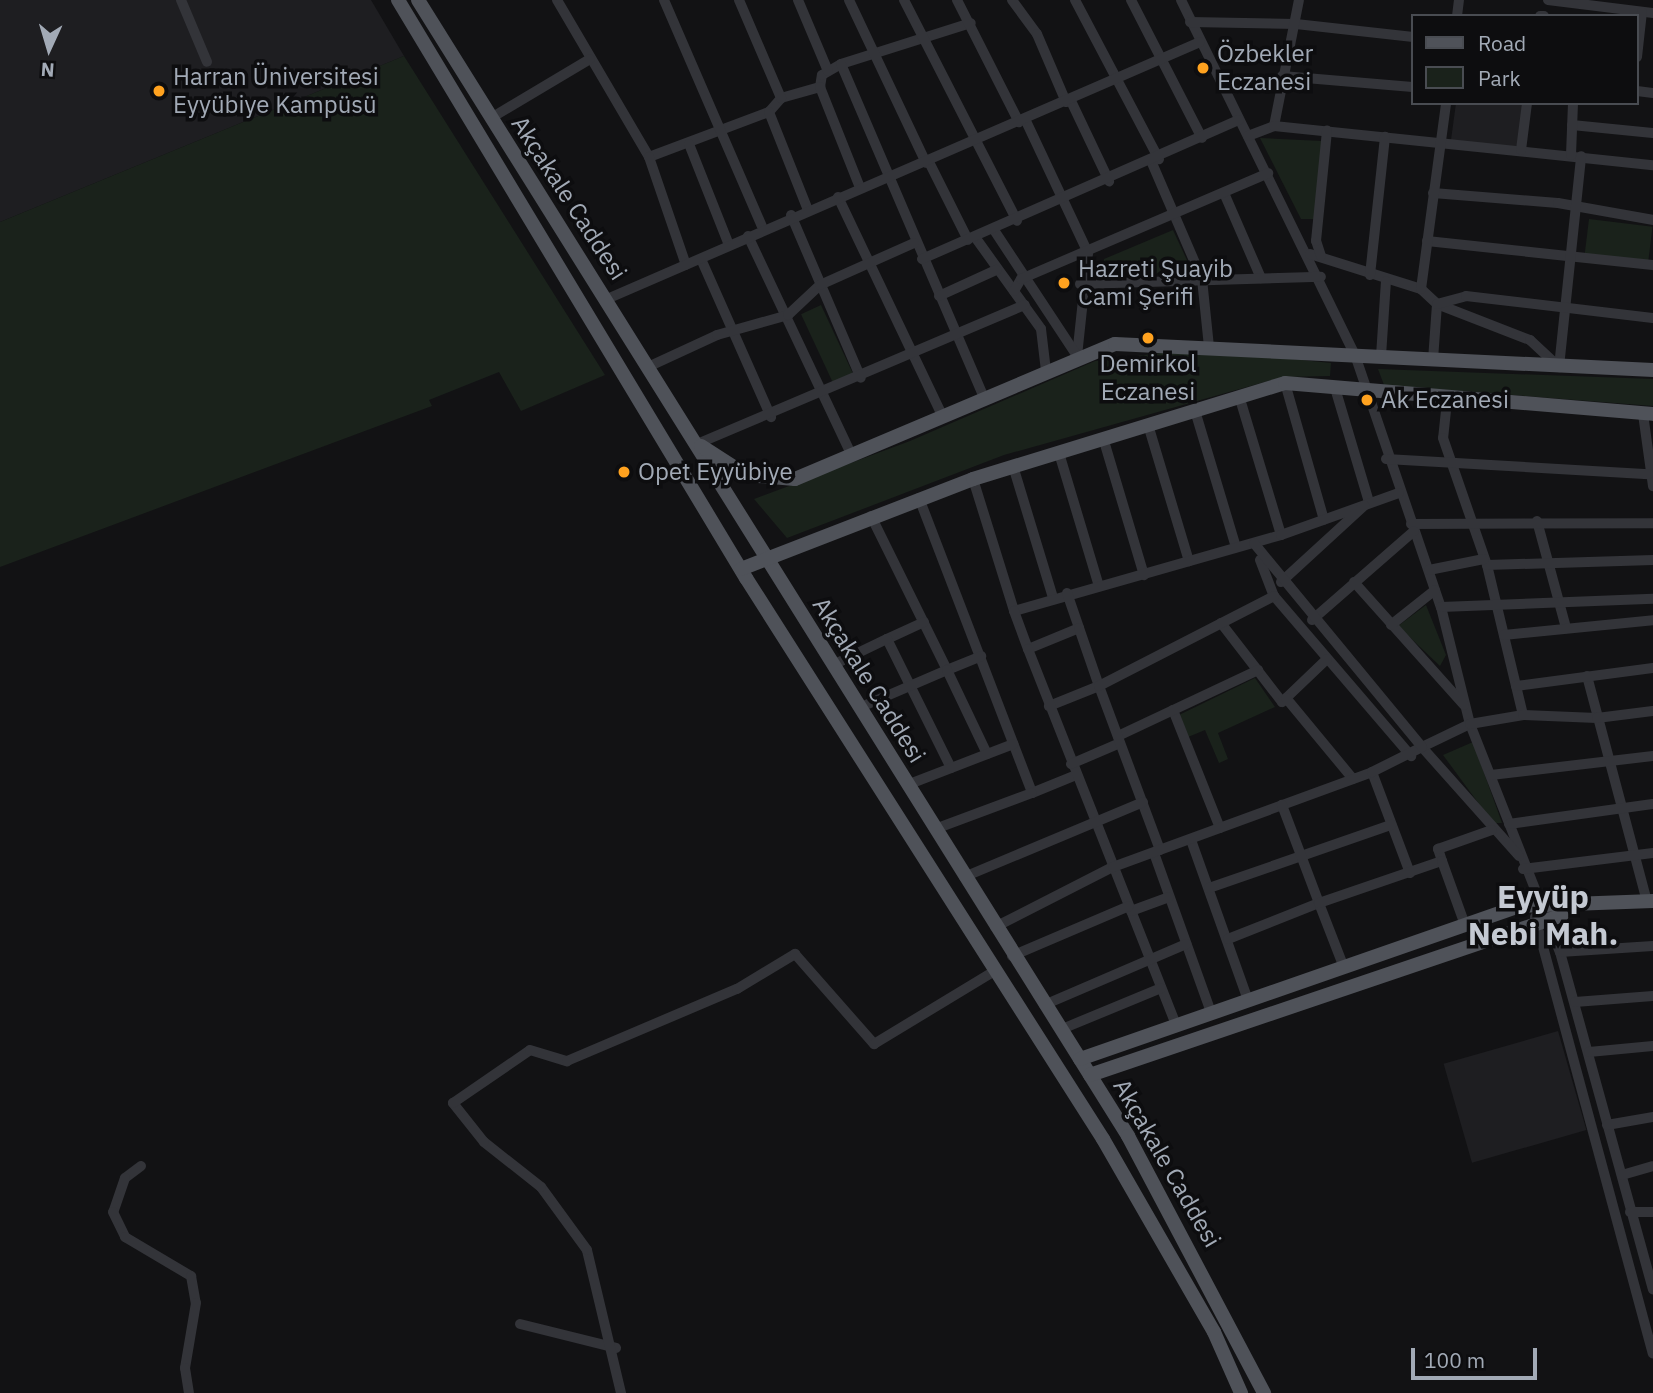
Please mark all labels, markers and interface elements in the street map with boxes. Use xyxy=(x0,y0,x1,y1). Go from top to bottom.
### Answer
north arrow xyxy=(14,14,84,84)
legend xyxy=(1412,14,1639,105)
text: Road xyxy=(1478,29,1526,57)
place label: Özbekler Eczanesi xyxy=(1217,40,1313,96)
text: N xyxy=(40,57,55,82)
marker: Özbekler Eczanesi xyxy=(1195,60,1211,76)
place label: Harran Üniversitesi Eyyübiye Kampüsü xyxy=(173,63,379,119)
text: Park xyxy=(1478,64,1521,92)
marker: Harran Üniversitesi Eyyübiye Kampüsü xyxy=(151,83,167,99)
street label: Akçakale Caddesi xyxy=(505,111,633,285)
place label: Hazreti Şuayib Cami Şerifi xyxy=(1078,255,1233,311)
marker: Hazreti Şuayib Cami Şerifi xyxy=(1056,275,1072,291)
marker: Demirkol Eczanesi xyxy=(1140,330,1156,346)
place label: Demirkol Eczanesi xyxy=(1099,350,1197,406)
place label: Ak Eczanesi xyxy=(1381,386,1509,414)
marker: Ak Eczanesi xyxy=(1359,392,1375,408)
place label: Opet Eyyübiye xyxy=(638,458,793,486)
marker: Opet Eyyübiye xyxy=(616,464,632,480)
street label: Akçakale Caddesi xyxy=(807,592,931,768)
district label: Eyyüp Nebi Mah. xyxy=(1468,878,1618,953)
street label: Akçakale Caddesi xyxy=(1107,1074,1227,1252)
scale bar xyxy=(1415,1334,1541,1378)
text: 100 m xyxy=(1424,1346,1485,1374)

